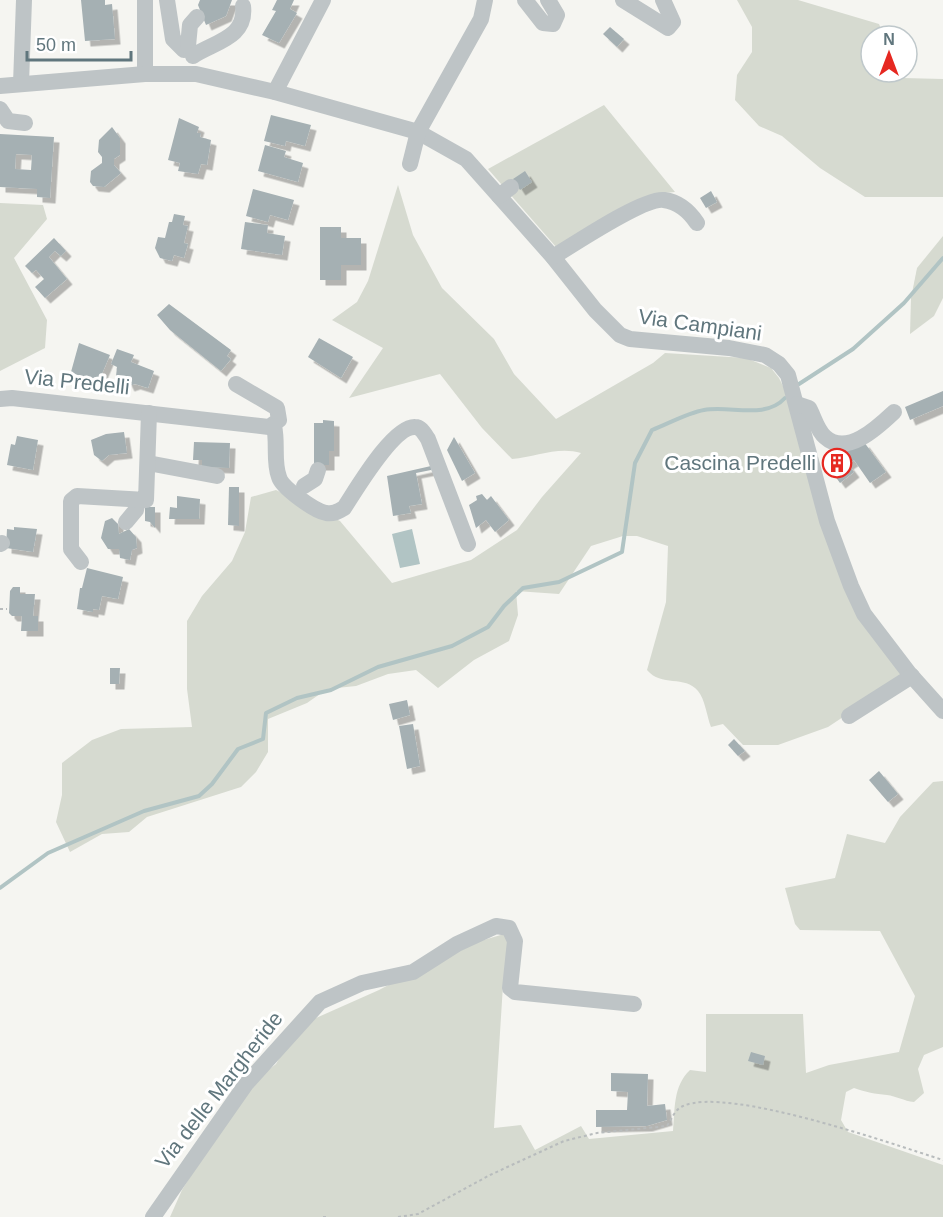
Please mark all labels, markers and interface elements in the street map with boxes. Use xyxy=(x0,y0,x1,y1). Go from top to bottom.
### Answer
scale bar xyxy=(27,24,130,62)
north arrow xyxy=(859,24,919,84)
text: N xyxy=(883,31,895,48)
text: 50 m xyxy=(36,35,76,55)
street label: Via Campiani xyxy=(637,304,763,345)
street label: Via Predelli xyxy=(23,365,131,398)
building icon: Cascina Predelli xyxy=(821,447,853,479)
place label: Cascina Predelli xyxy=(664,451,816,474)
street label: Via delle Margheride xyxy=(150,1007,287,1173)

